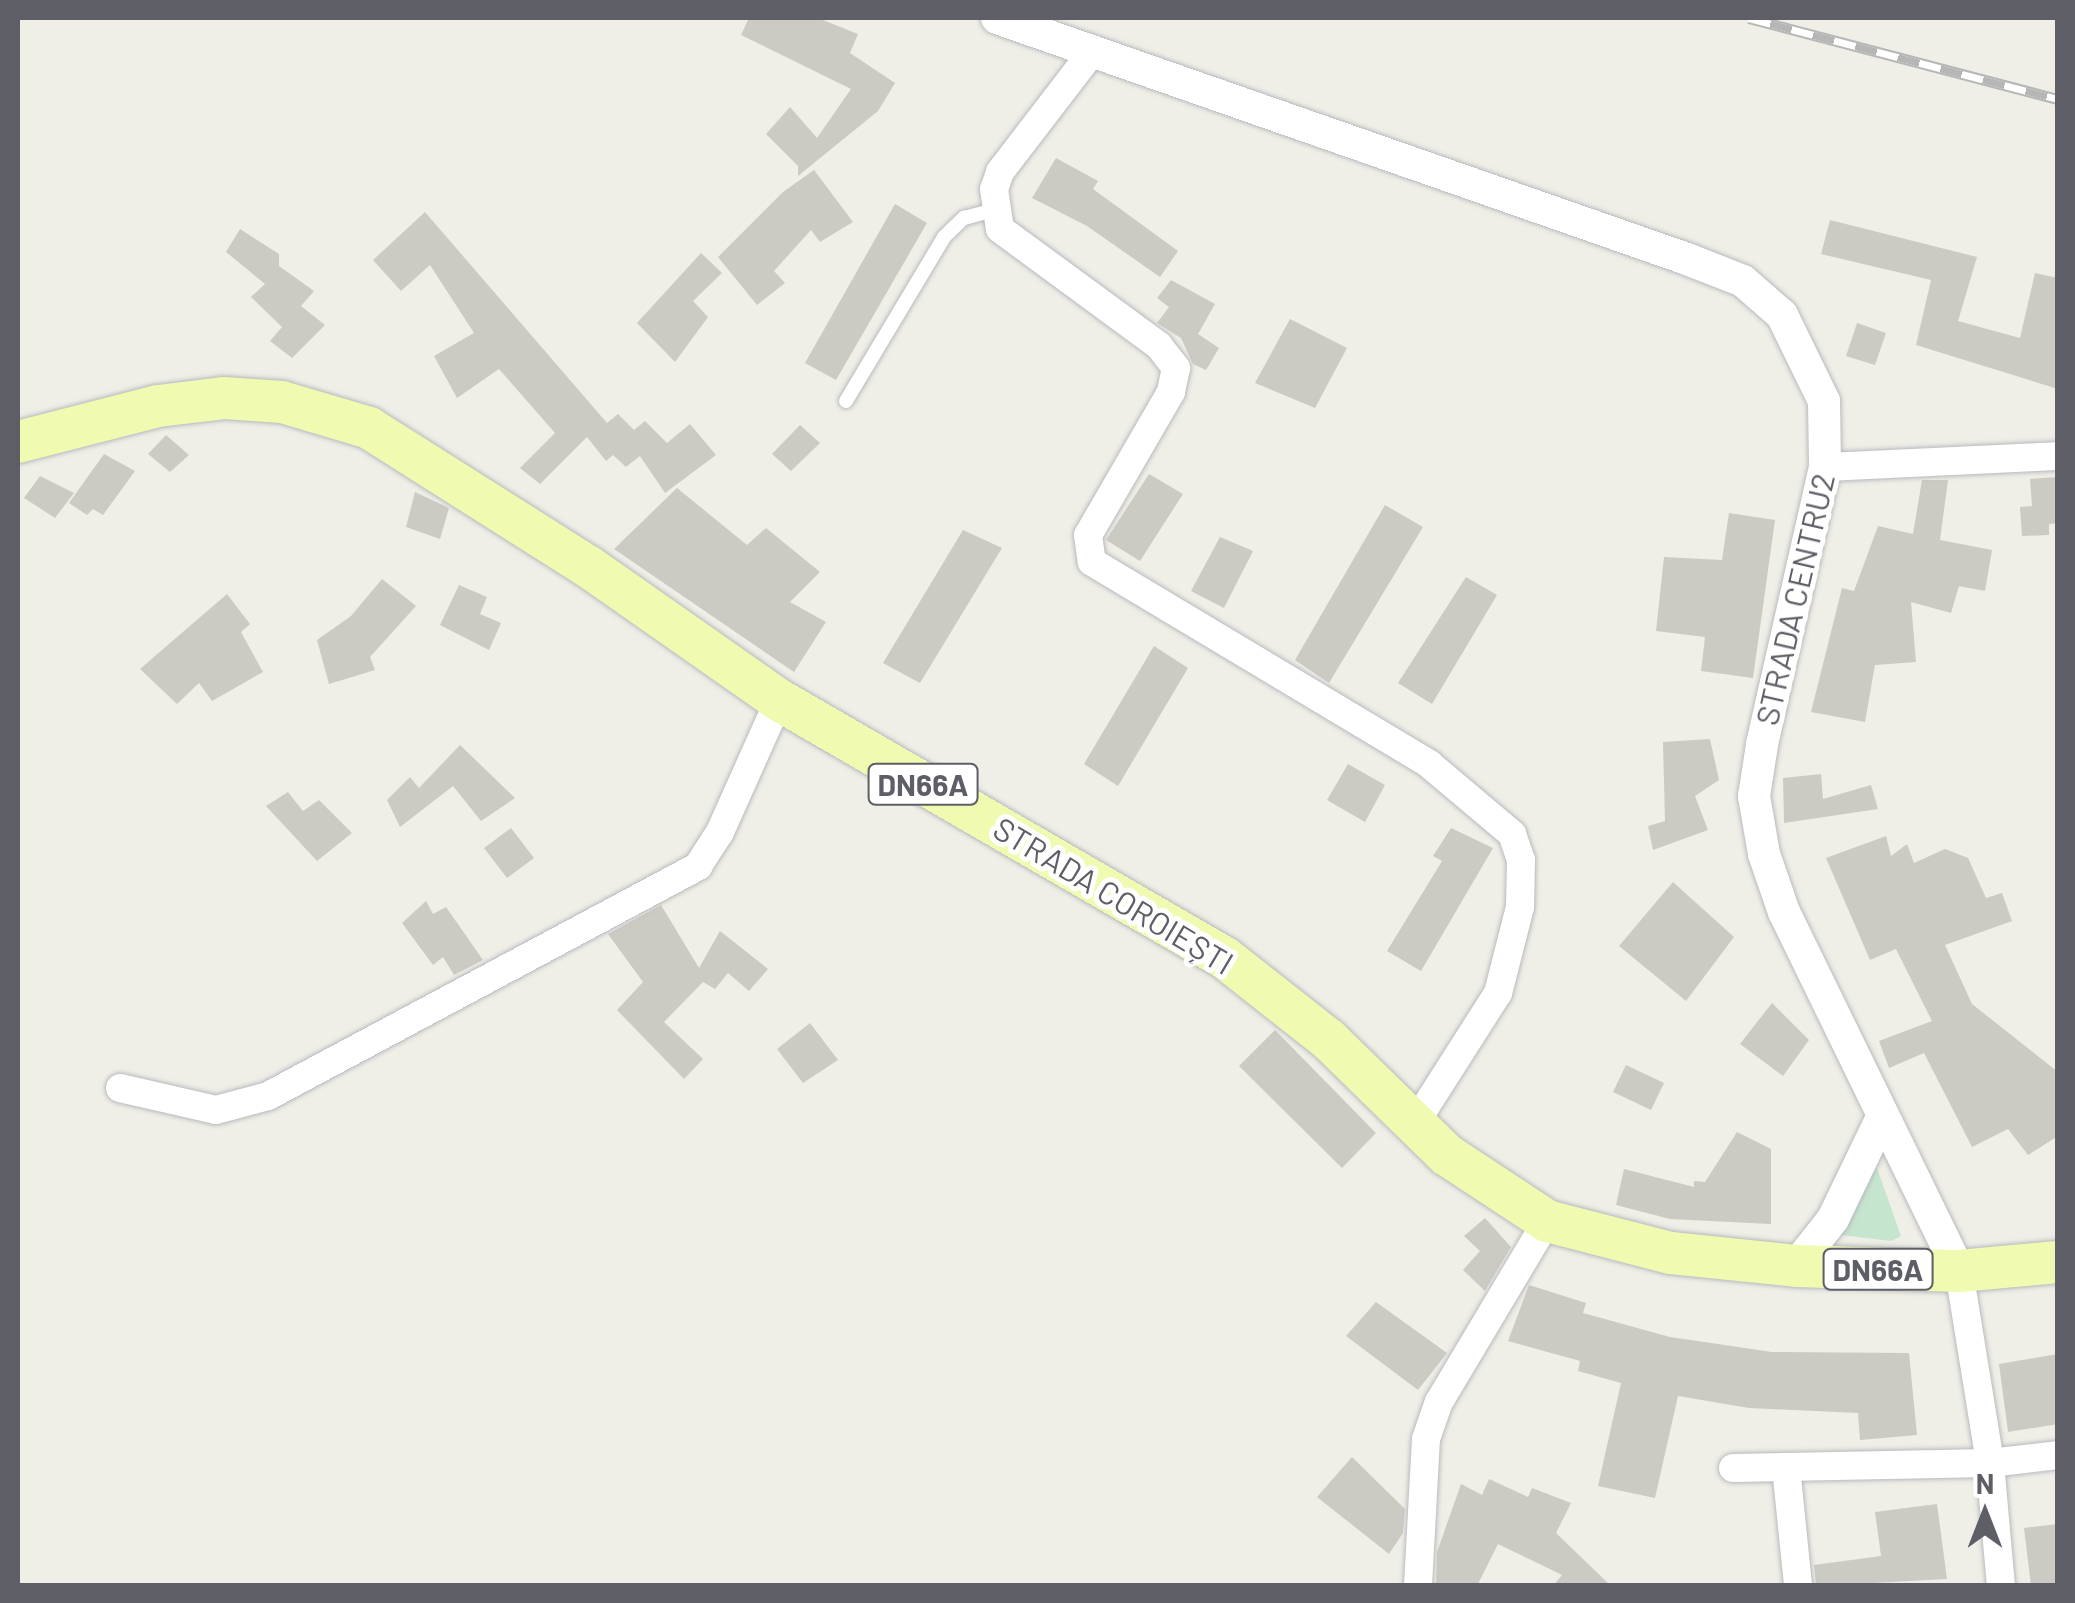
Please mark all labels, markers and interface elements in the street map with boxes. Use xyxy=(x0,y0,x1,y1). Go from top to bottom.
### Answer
street label: STRADA CENTRU2 xyxy=(1746,469,1842,729)
road number: DN66A xyxy=(866,759,980,809)
street label: STRADA COROIEȘTI xyxy=(987,808,1241,982)
road number: DN66A xyxy=(1820,1244,1936,1294)
north arrow xyxy=(1935,1463,2035,1563)
text: N xyxy=(1976,1466,1994,1500)

